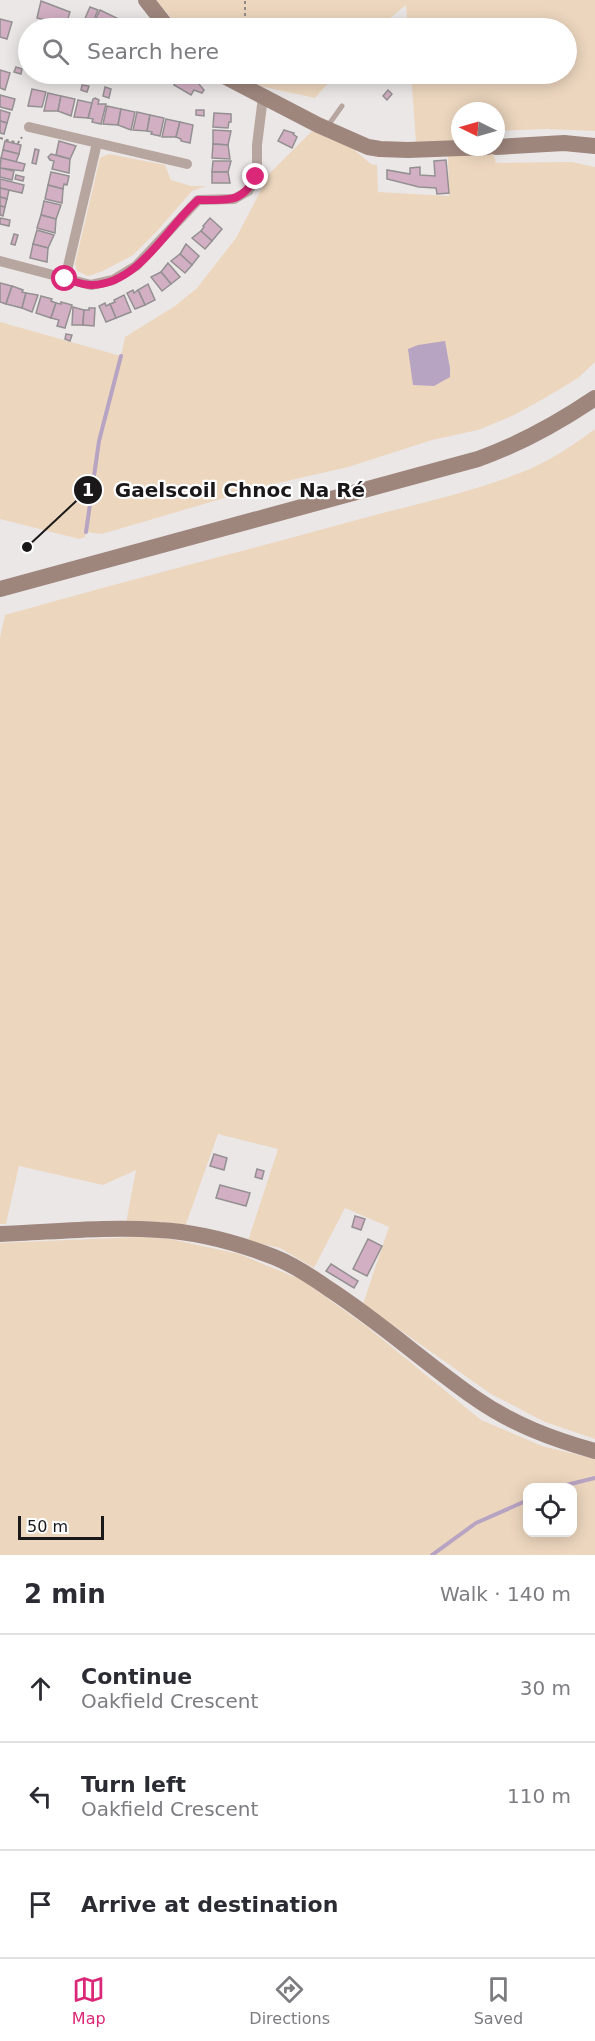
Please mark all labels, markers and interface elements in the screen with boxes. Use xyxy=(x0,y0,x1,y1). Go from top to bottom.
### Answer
search box xyxy=(18,18,577,84)
icon: search xyxy=(39,35,72,68)
text: Search here xyxy=(87,39,219,64)
north arrow xyxy=(451,102,505,156)
route end xyxy=(242,163,268,189)
route start xyxy=(51,265,77,291)
callout: Gaelscoil Chnoc Na Ré xyxy=(73,471,377,509)
text: Gaelscoil Chnoc Na Ré xyxy=(115,478,365,502)
text: 1 xyxy=(82,479,94,500)
map controls xyxy=(523,1483,577,1537)
button: locate xyxy=(523,1483,577,1537)
scale bar xyxy=(18,1513,104,1540)
text: 50 m xyxy=(27,1517,68,1536)
text: 2 min xyxy=(24,1579,106,1609)
text: Walk · 140 m xyxy=(440,1582,571,1606)
text: Continue xyxy=(81,1664,192,1689)
icon: ahead xyxy=(24,1672,57,1705)
text: 30 m xyxy=(520,1676,571,1700)
text: Oakfield Crescent xyxy=(81,1689,258,1713)
text: Turn left xyxy=(81,1772,186,1797)
icon: left xyxy=(24,1780,57,1813)
text: 110 m xyxy=(507,1784,571,1808)
text: Oakfield Crescent xyxy=(81,1797,258,1821)
icon: arrive xyxy=(24,1888,57,1921)
text: Arrive at destination xyxy=(81,1892,338,1917)
tab: Map xyxy=(72,1973,106,2028)
tab: Directions xyxy=(249,1973,330,2028)
tab: Saved xyxy=(474,1973,523,2028)

